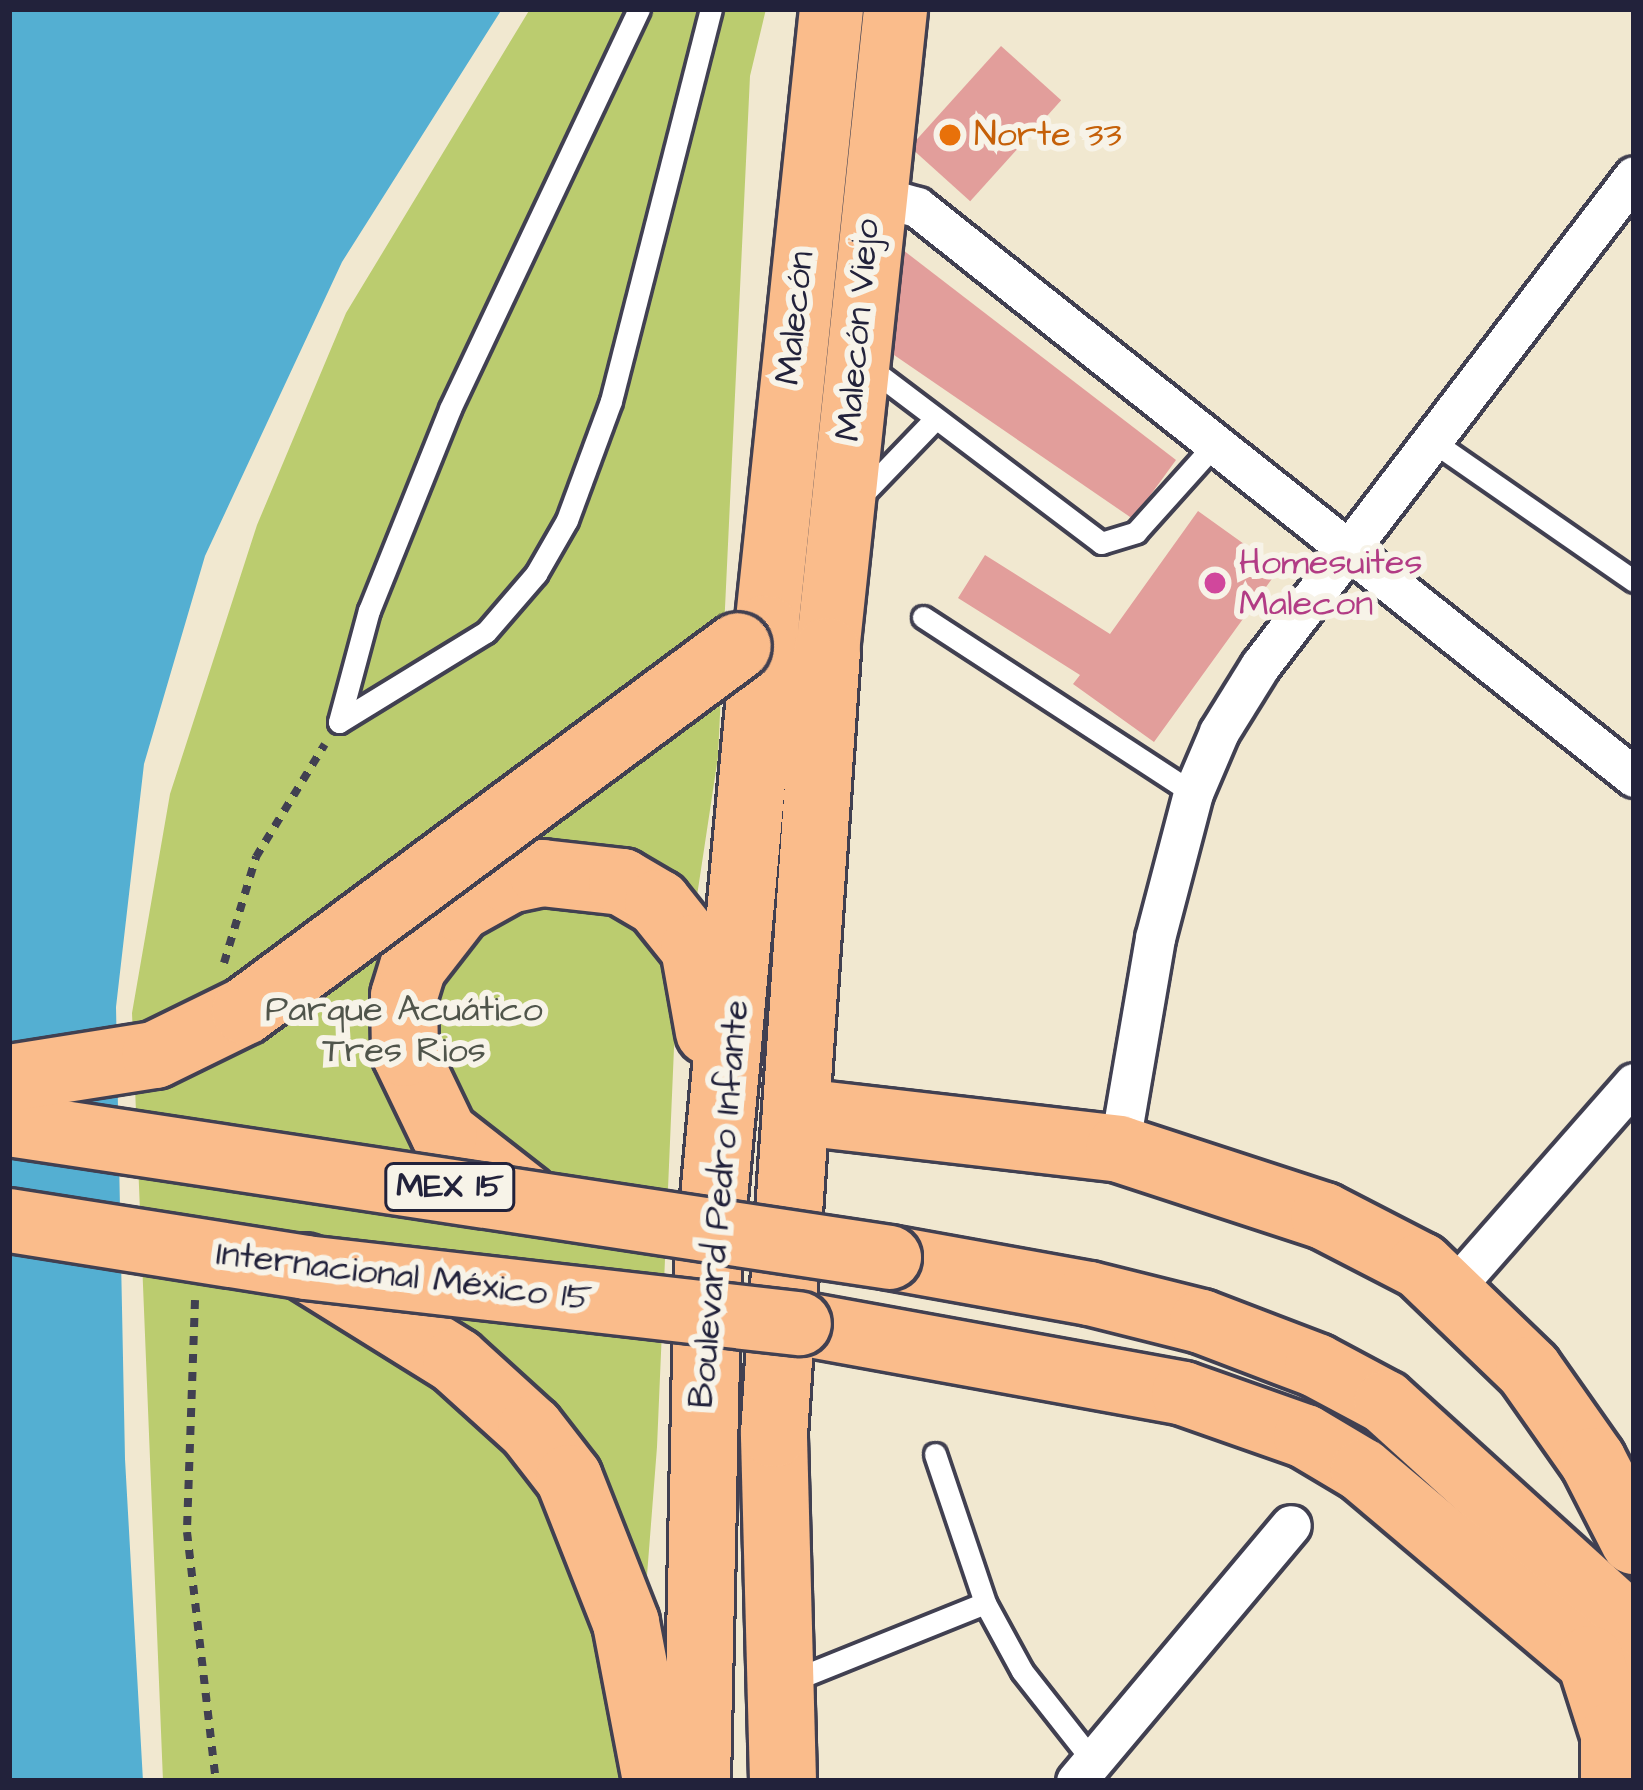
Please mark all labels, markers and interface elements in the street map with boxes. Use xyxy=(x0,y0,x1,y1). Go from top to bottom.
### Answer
place label: Norte 33 xyxy=(974,113,1122,157)
marker: Norte 33 xyxy=(937,122,963,148)
street label: Malecón Viejo xyxy=(827,217,889,443)
street label: Malecón xyxy=(767,249,823,387)
place label: Homesuites Malecon xyxy=(1239,540,1422,625)
marker: Homesuites Malecon xyxy=(1202,570,1228,596)
park label: Parque Acuático Tres Rios xyxy=(265,987,543,1072)
street label: Boulevard Pedro Infante xyxy=(680,998,758,1410)
road number: MEX 15 xyxy=(384,1160,516,1214)
street label: Internacional México 15 xyxy=(214,1232,594,1320)

